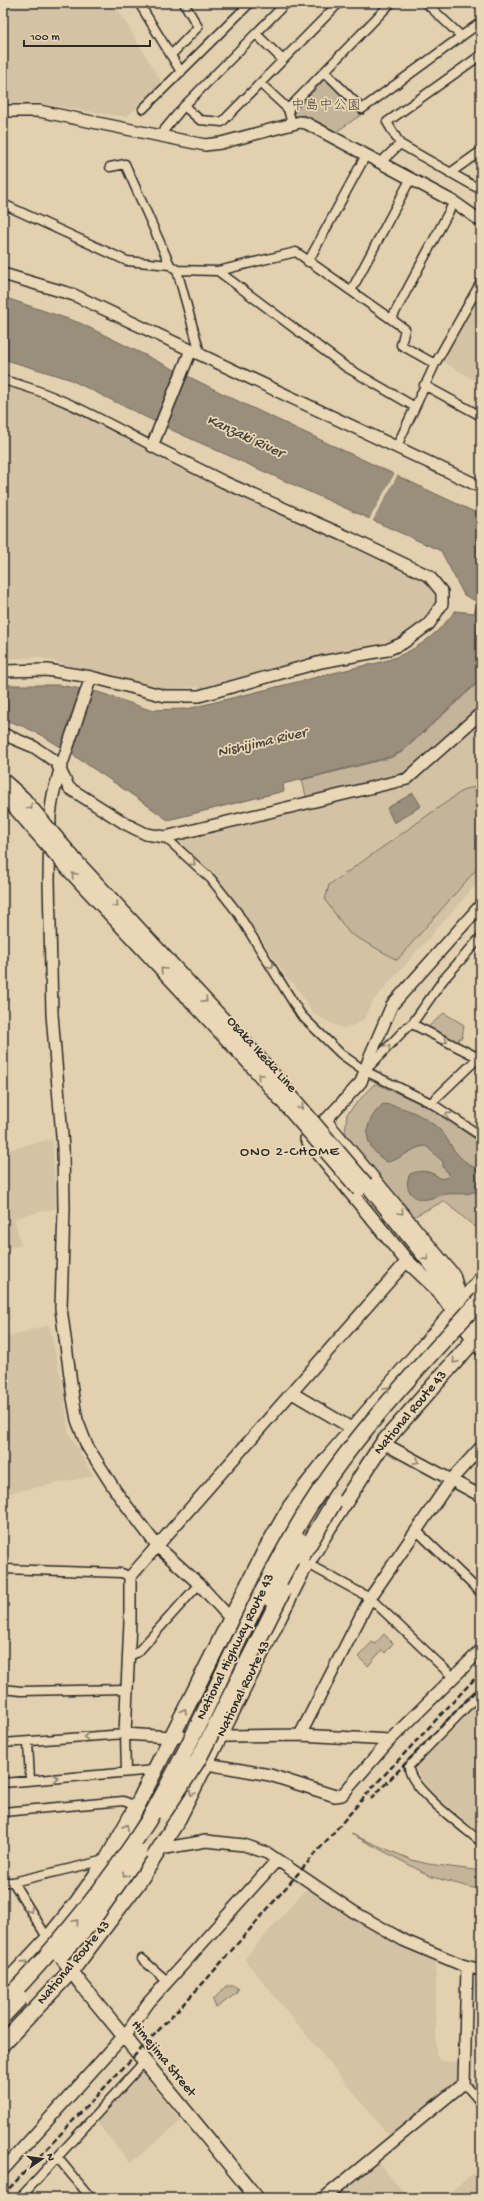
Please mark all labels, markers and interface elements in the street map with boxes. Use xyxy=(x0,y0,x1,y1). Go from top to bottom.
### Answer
scale bar xyxy=(24,22,150,48)
text: 100 m xyxy=(29,31,60,45)
park label: 中島中公園 xyxy=(291,98,361,115)
water label: Kanzaki River xyxy=(204,411,289,464)
water label: Nishijima River xyxy=(216,723,311,762)
one-way arrow xyxy=(26,803,33,810)
one-way arrow xyxy=(189,858,196,865)
one-way arrow xyxy=(71,872,79,880)
one-way arrow xyxy=(112,900,119,908)
one-way arrow xyxy=(266,962,273,969)
one-way arrow xyxy=(160,967,167,975)
one-way arrow xyxy=(200,995,208,1003)
street label: Osaka Ikeda Line xyxy=(222,1013,300,1097)
one-way arrow xyxy=(441,1036,448,1044)
one-way arrow xyxy=(383,1044,391,1052)
one-way arrow xyxy=(258,1074,265,1081)
one-way arrow xyxy=(296,1103,303,1110)
one-way arrow xyxy=(446,1113,453,1120)
district label: ONO 2-CHOME xyxy=(240,1143,340,1161)
one-way arrow xyxy=(396,1207,403,1215)
one-way arrow xyxy=(421,1254,428,1261)
one-way arrow xyxy=(453,1356,460,1364)
street label: National Route 43 xyxy=(371,1367,451,1459)
one-way arrow xyxy=(383,1387,390,1394)
one-way arrow xyxy=(413,1456,420,1464)
street label: National Highway Route 43 xyxy=(193,1571,279,1723)
street label: National Route 43 xyxy=(213,1638,275,1740)
one-way arrow xyxy=(180,1707,187,1715)
one-way arrow xyxy=(83,1733,89,1742)
one-way arrow xyxy=(53,1773,59,1782)
one-way arrow xyxy=(189,1788,197,1796)
one-way arrow xyxy=(122,1824,129,1831)
one-way arrow xyxy=(123,1871,130,1878)
one-way arrow xyxy=(26,1906,33,1913)
street label: National Route 43 xyxy=(34,1917,114,2009)
one-way arrow xyxy=(71,1919,79,1927)
one-way arrow xyxy=(21,1960,28,1968)
street label: Himejima Street xyxy=(127,2017,200,2102)
north arrow xyxy=(22,2139,62,2179)
text: N xyxy=(43,2152,56,2162)

